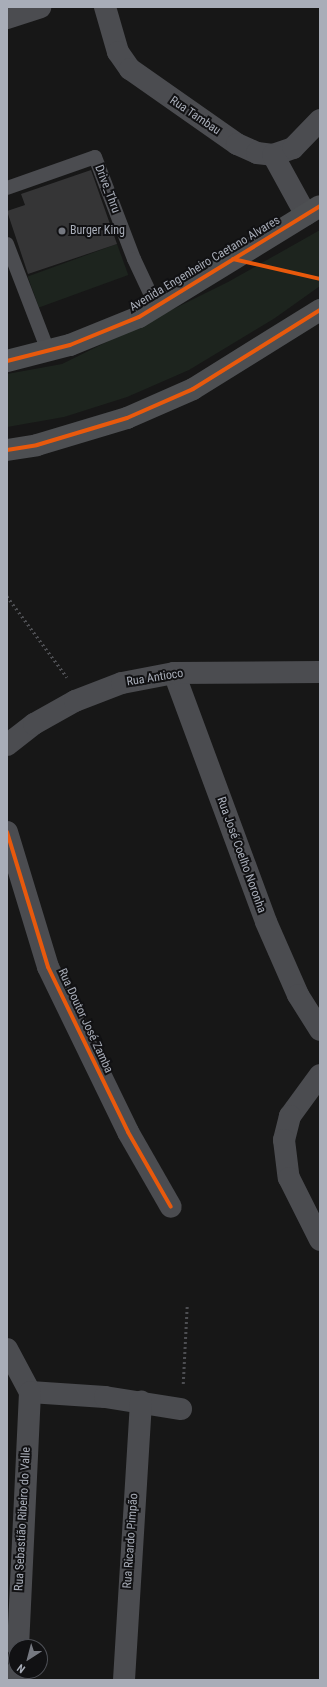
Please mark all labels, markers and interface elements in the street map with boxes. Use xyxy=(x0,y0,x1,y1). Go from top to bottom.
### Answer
street label: Rua Tambau xyxy=(167,94,223,138)
street label: Drive_Thru xyxy=(91,163,123,215)
street label: Avenida Engenheiro Caetano Alvares xyxy=(127,213,283,315)
place label: Burger King xyxy=(70,224,125,238)
marker: Burger King xyxy=(57,226,67,236)
street label: Rua Antioco xyxy=(126,666,184,690)
street label: Rua José Coelho Noronha xyxy=(213,795,269,915)
street label: Rua Doutor José Zamba xyxy=(54,966,116,1076)
street label: Rua Sebastião Ribeiro do Valle xyxy=(12,1447,34,1591)
street label: Rua Ricardo Pimpão xyxy=(120,1493,142,1589)
north arrow xyxy=(8,1639,48,1679)
text: N xyxy=(15,1661,28,1676)

